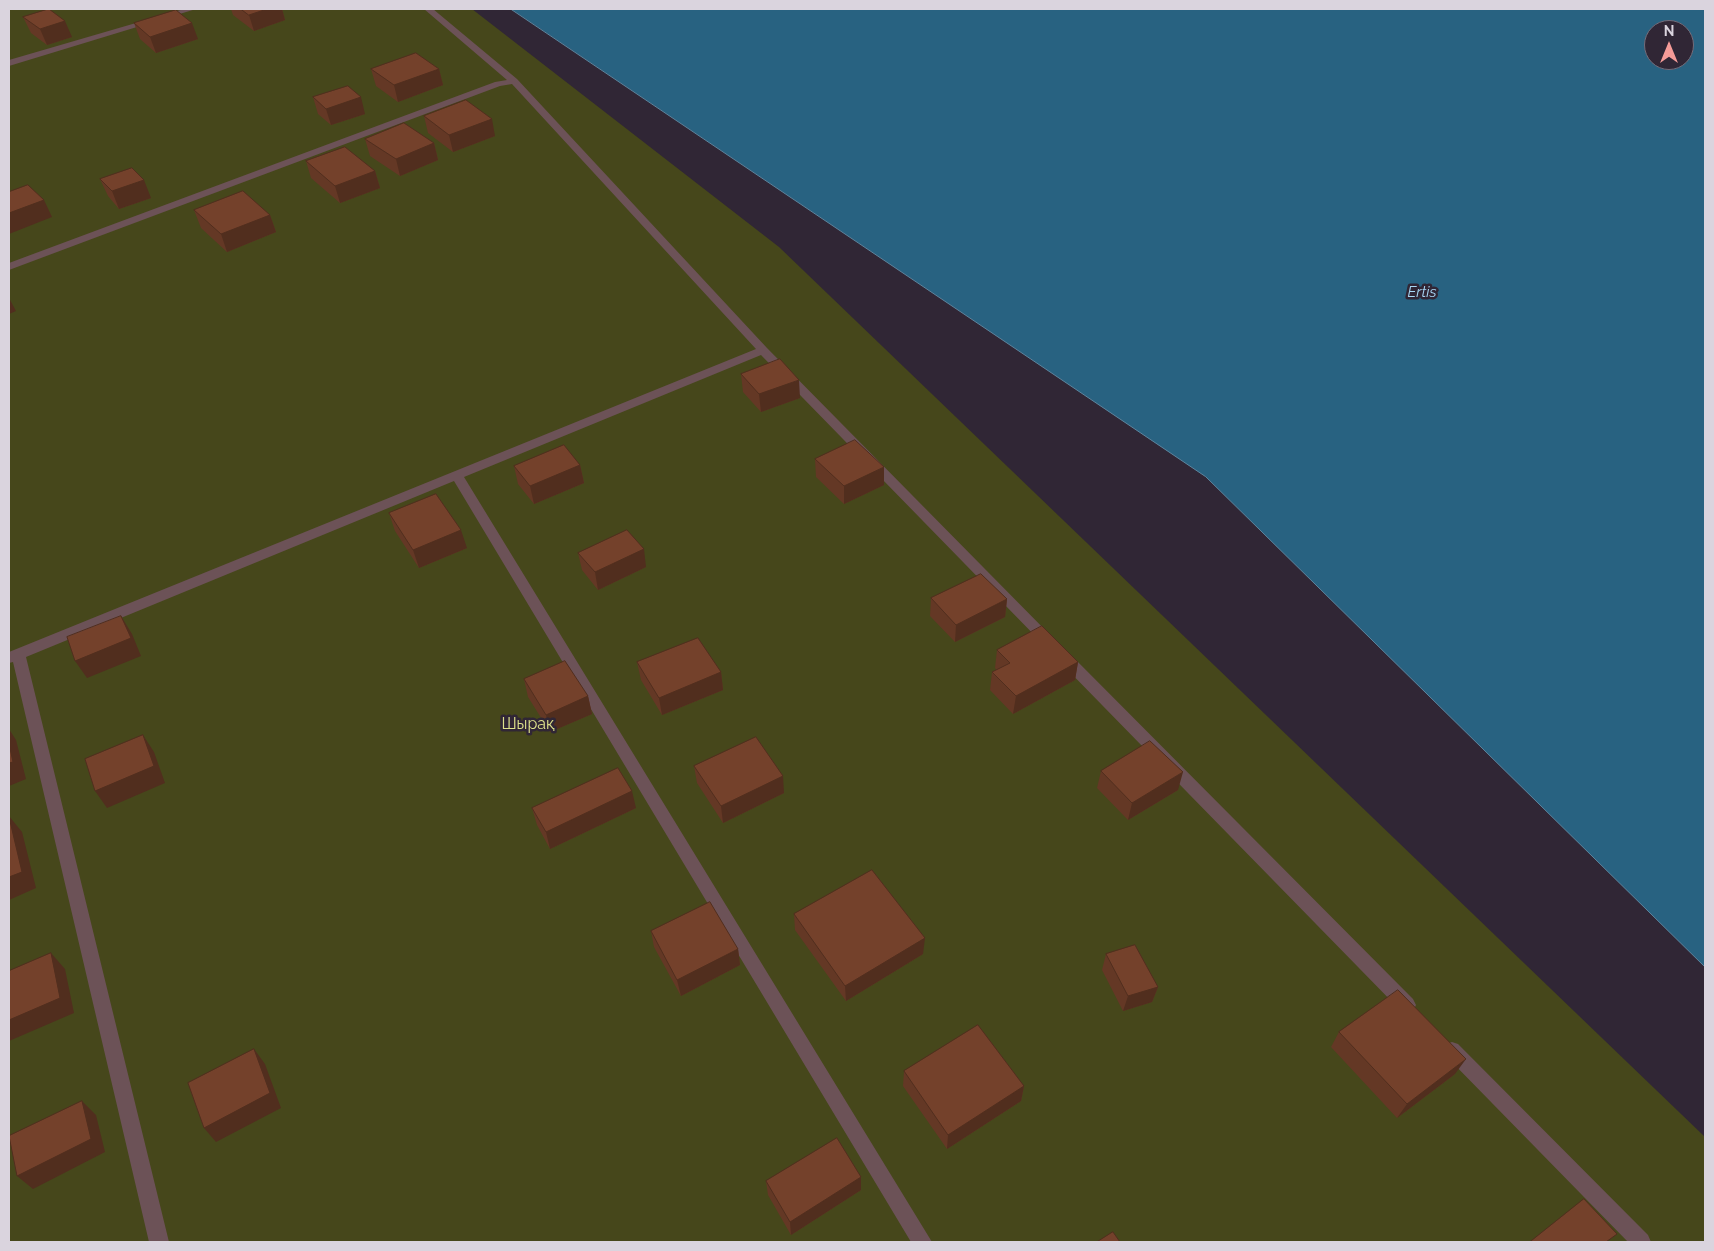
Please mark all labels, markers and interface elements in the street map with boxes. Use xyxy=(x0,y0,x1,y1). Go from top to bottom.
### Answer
north arrow xyxy=(1644,20,1694,70)
text: N xyxy=(1664,23,1674,39)
water label: Ertis xyxy=(1408,283,1436,301)
park label: Шырақ xyxy=(501,714,555,734)

